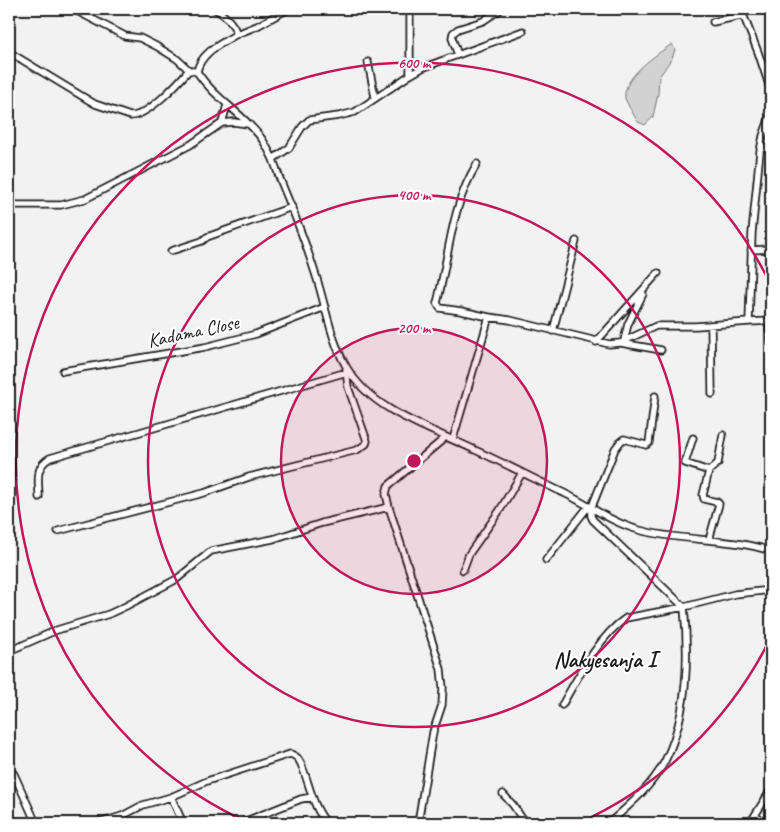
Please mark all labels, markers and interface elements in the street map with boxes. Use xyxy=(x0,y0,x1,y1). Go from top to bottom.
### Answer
text: 600 m xyxy=(398,54,432,73)
text: 400 m xyxy=(398,186,432,205)
street label: Kadama Close xyxy=(145,309,242,353)
text: 200 m xyxy=(398,319,432,338)
centre of rings xyxy=(405,452,423,470)
district label: Nakyesanja I xyxy=(554,646,661,674)

